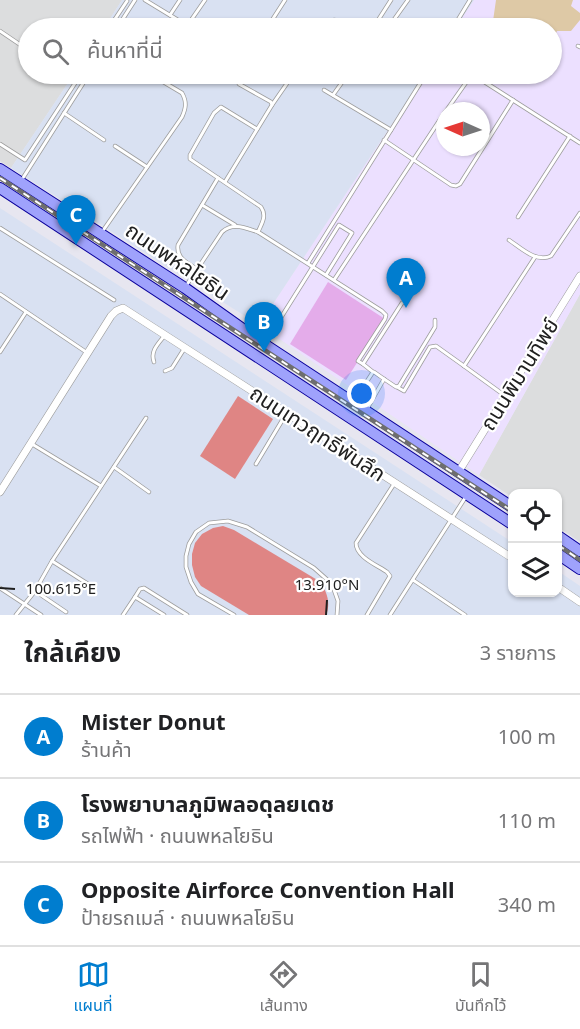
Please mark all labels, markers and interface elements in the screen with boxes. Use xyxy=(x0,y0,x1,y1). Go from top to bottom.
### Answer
search box xyxy=(18,18,562,84)
text: ค้นหาที่นี่ xyxy=(87,34,163,64)
icon: search xyxy=(39,35,72,68)
north arrow xyxy=(436,102,490,156)
pin: C xyxy=(56,196,96,245)
street label: ถนนพหลโยธิน xyxy=(120,216,236,306)
pin: A xyxy=(386,258,426,308)
pin: B xyxy=(244,302,284,352)
street label: ถนนพิมานทิพย์ xyxy=(473,313,565,435)
street label: ถนนเทวฤทธิ์พันลึก xyxy=(245,379,391,487)
your location xyxy=(347,379,376,408)
map controls xyxy=(508,489,562,597)
button: locate xyxy=(508,489,562,543)
button: layers xyxy=(508,543,562,597)
text: 13.910°N xyxy=(295,574,359,594)
text: 100.615°E xyxy=(26,578,96,598)
text: ใกล้เคียง xyxy=(24,634,121,670)
text: 3 รายการ xyxy=(480,639,556,666)
text: Mister Donut xyxy=(81,706,226,736)
text: A xyxy=(37,723,50,750)
text: 100 m xyxy=(498,723,556,750)
text: ร้านค้า xyxy=(81,736,132,763)
text: โรงพยาบาลภูมิพลอดุลยเดช xyxy=(81,788,334,818)
text: B xyxy=(37,807,50,834)
text: 110 m xyxy=(498,807,556,834)
text: รถไฟฟ้า · ถนนพหลโยธิน xyxy=(81,822,274,849)
text: Opposite Airforce Convention Hall xyxy=(81,874,455,904)
text: C xyxy=(37,891,50,918)
text: 340 m xyxy=(498,891,556,918)
text: ป้ายรถเมล์ · ถนนพหลโยธิน xyxy=(81,904,294,931)
tab: แผนที่ xyxy=(74,958,113,1018)
tab: เส้นทาง xyxy=(260,958,308,1018)
tab: บันทึกไว้ xyxy=(455,958,506,1018)

